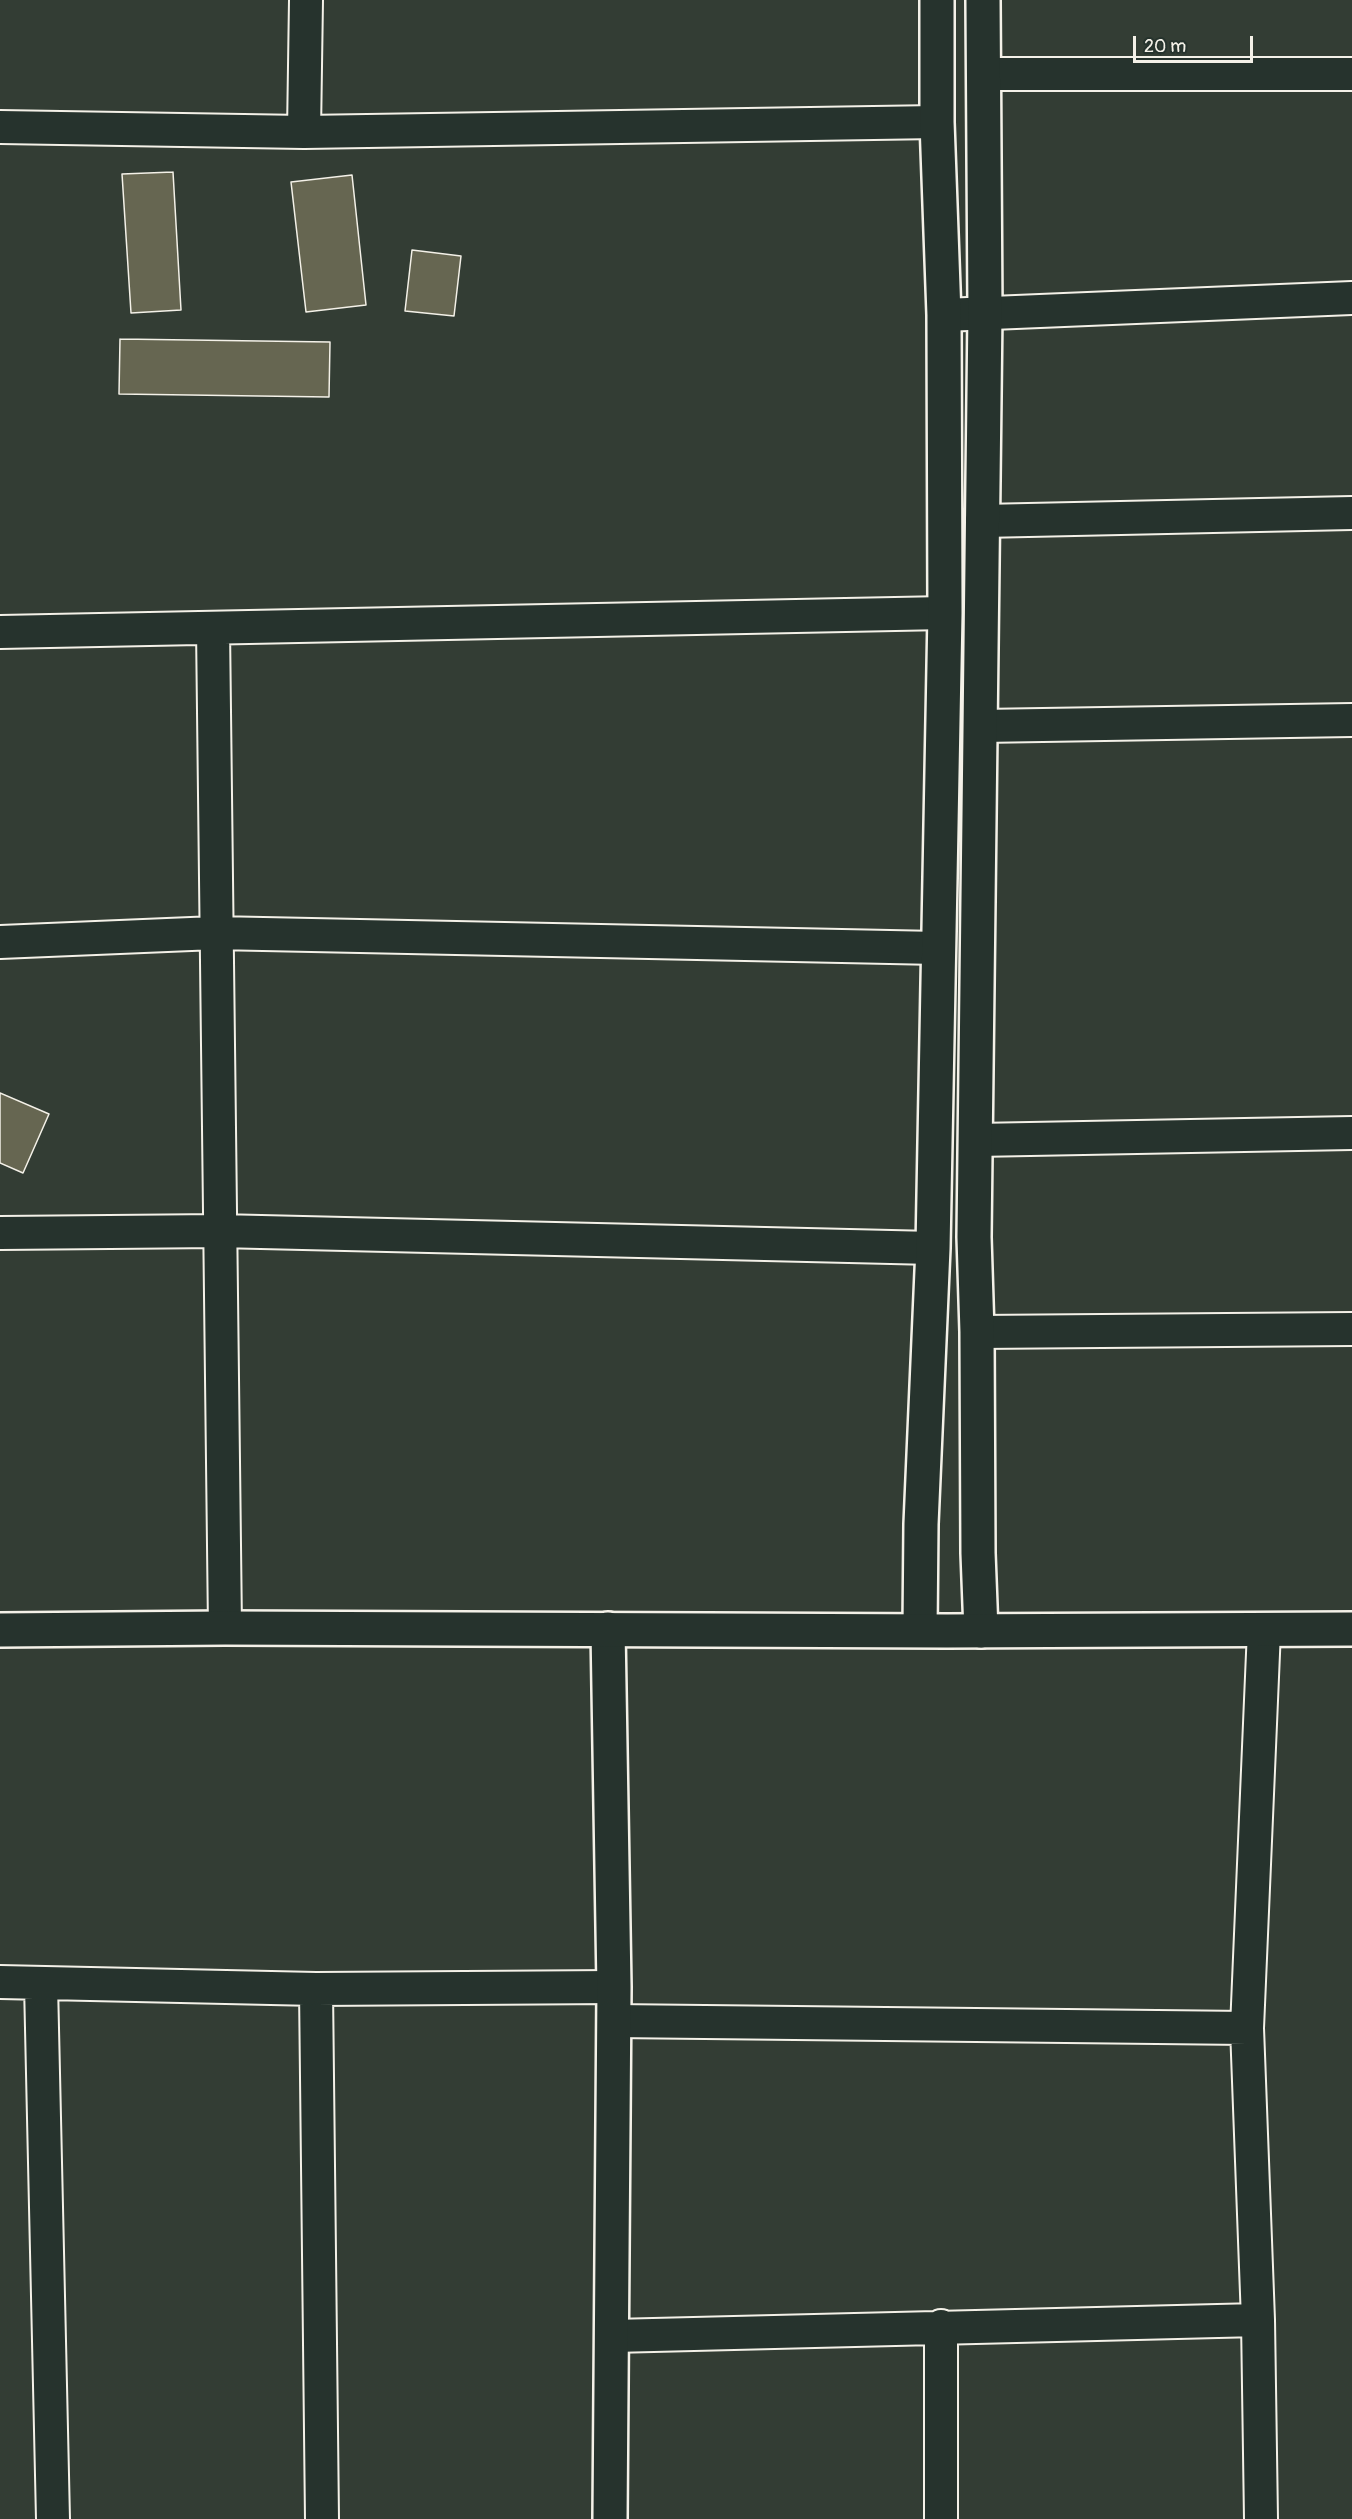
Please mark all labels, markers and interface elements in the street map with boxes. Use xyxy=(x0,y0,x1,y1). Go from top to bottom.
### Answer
scale bar xyxy=(1136,24,1256,62)
text: 20 m xyxy=(1144,35,1186,58)

